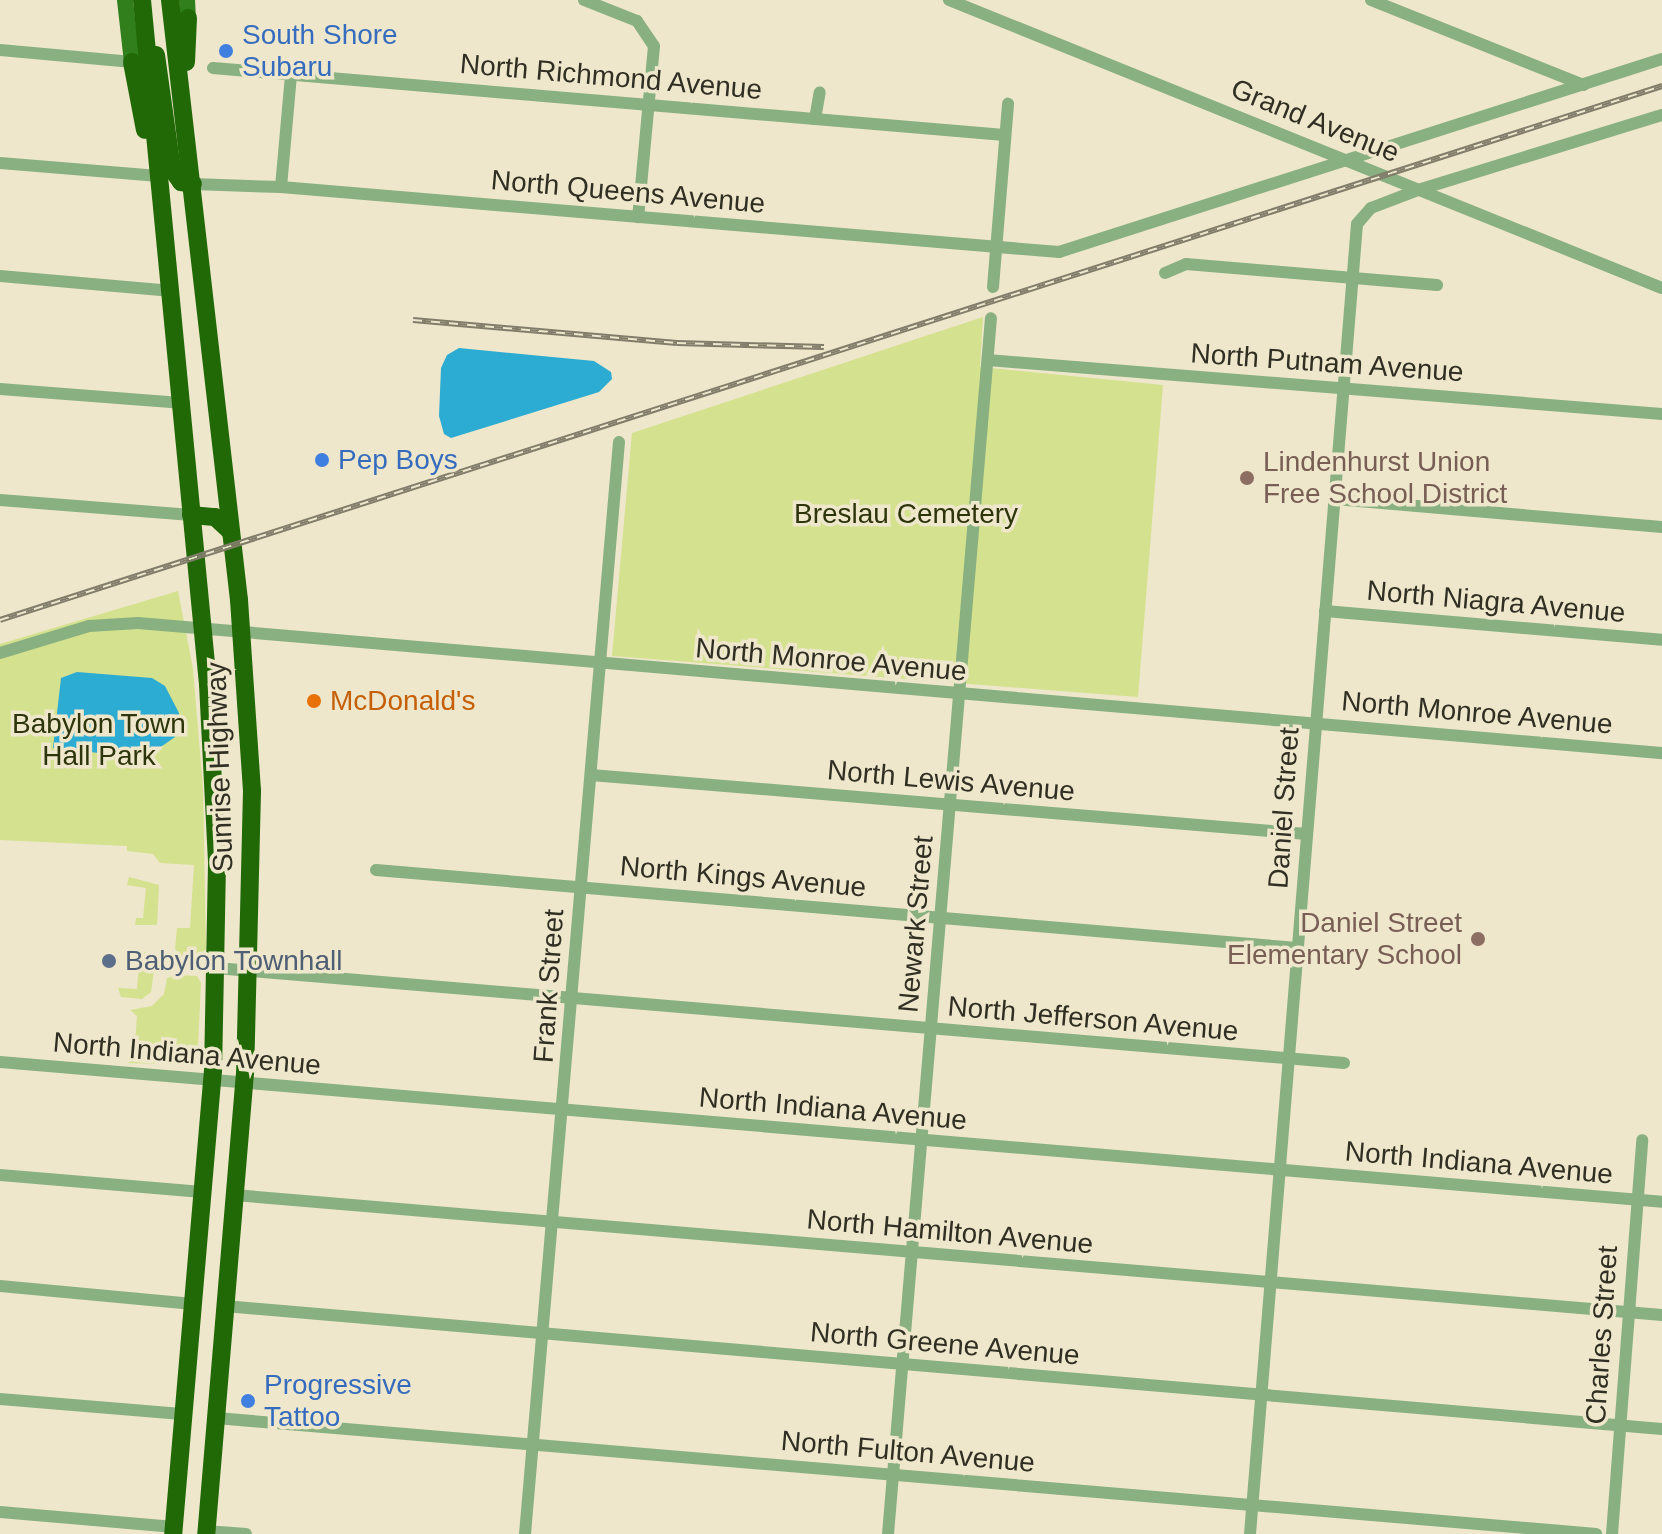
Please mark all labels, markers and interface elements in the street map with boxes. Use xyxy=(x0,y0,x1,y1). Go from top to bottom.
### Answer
place label: South Shore Subaru xyxy=(242,18,398,84)
marker: South Shore Subaru xyxy=(217,42,235,60)
street label: North Richmond Avenue xyxy=(458,47,764,107)
street label: Grand Avenue xyxy=(1225,72,1405,170)
street label: North Queens Avenue xyxy=(489,163,767,221)
street label: North Putnam Avenue xyxy=(1189,337,1465,389)
place label: Pep Boys xyxy=(338,443,458,477)
place label: Lindenhurst Union Free School District xyxy=(1263,445,1507,511)
marker: Pep Boys xyxy=(313,451,331,469)
marker: Lindenhurst Union Free School District xyxy=(1238,469,1256,487)
park label: Breslau Cemetery xyxy=(794,497,1018,531)
street label: North Niagra Avenue xyxy=(1365,574,1627,630)
street label: North Monroe Avenue xyxy=(693,631,969,689)
street label: Sunrise Highway xyxy=(200,661,240,873)
place label: McDonald's xyxy=(330,684,475,718)
street label: North Monroe Avenue xyxy=(1339,684,1615,742)
marker: McDonald's xyxy=(305,692,323,710)
park label: Babylon Town Hall Park xyxy=(12,707,186,773)
street label: Daniel Street xyxy=(1262,726,1306,890)
street label: North Lewis Avenue xyxy=(825,753,1077,809)
street label: Newark Street xyxy=(892,834,940,1014)
street label: North Kings Avenue xyxy=(618,849,868,905)
place label: Daniel Street Elementary School xyxy=(1227,906,1462,972)
street label: Frank Street xyxy=(527,908,571,1064)
marker: Daniel Street Elementary School xyxy=(1469,930,1487,948)
place label: Babylon Townhall xyxy=(125,944,343,978)
marker: Babylon Townhall xyxy=(100,952,118,970)
street label: North Jefferson Avenue xyxy=(946,989,1240,1049)
street label: North Indiana Avenue xyxy=(51,1025,323,1083)
street label: North Indiana Avenue xyxy=(697,1080,969,1138)
street label: North Indiana Avenue xyxy=(1343,1134,1615,1192)
street label: North Hamilton Avenue xyxy=(805,1203,1095,1261)
street label: Charles Street xyxy=(1579,1245,1625,1425)
street label: North Greene Avenue xyxy=(808,1315,1082,1373)
place label: Progressive Tattoo xyxy=(264,1368,412,1434)
marker: Progressive Tattoo xyxy=(239,1392,257,1410)
street label: North Fulton Avenue xyxy=(779,1424,1037,1480)

